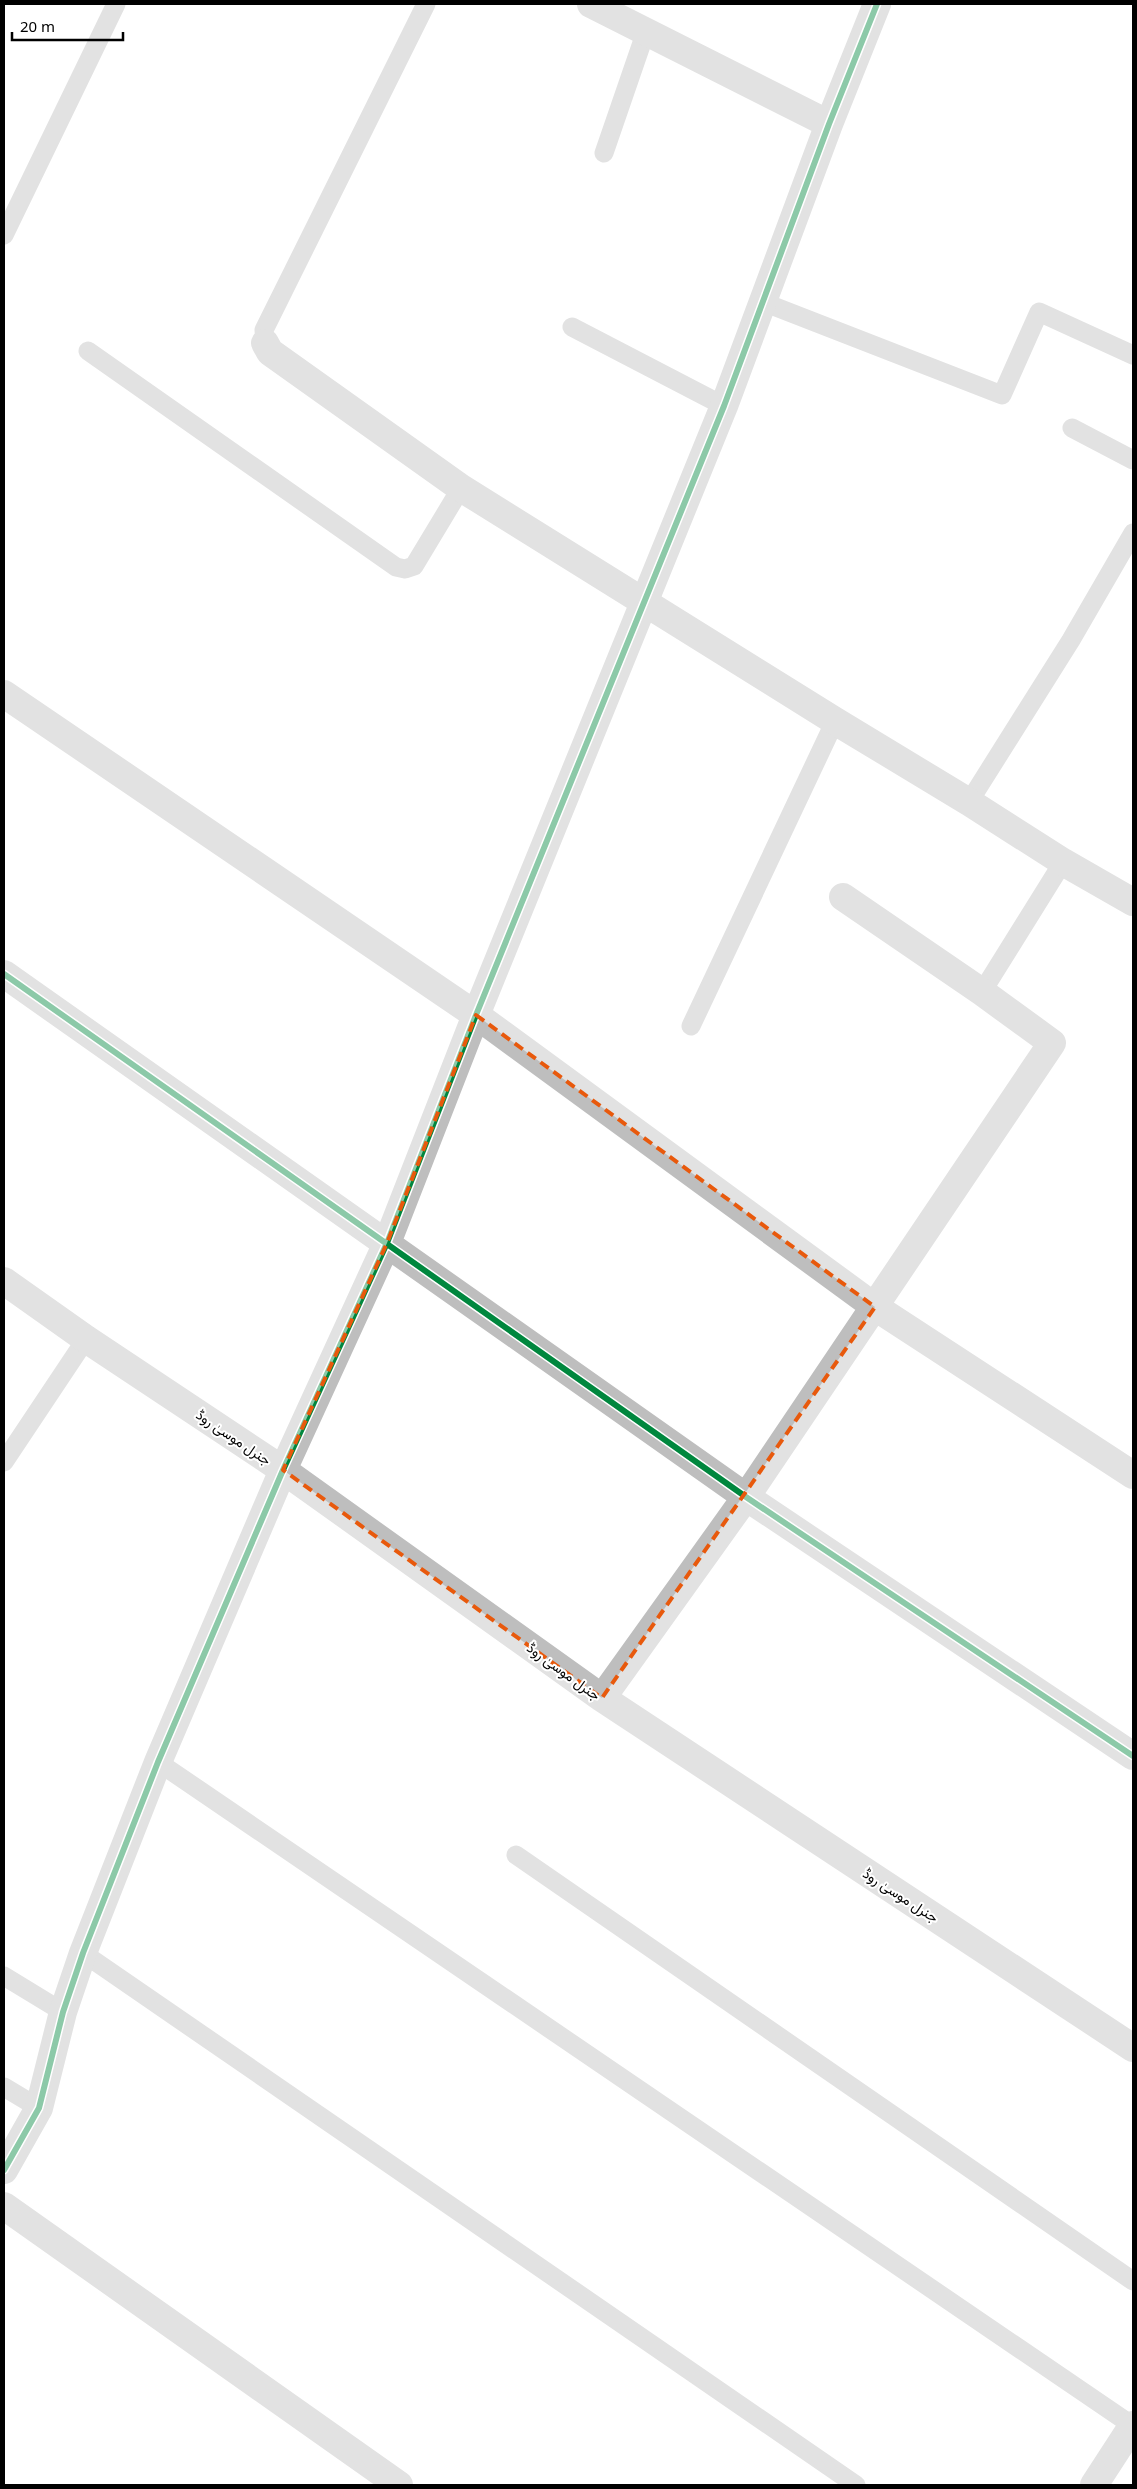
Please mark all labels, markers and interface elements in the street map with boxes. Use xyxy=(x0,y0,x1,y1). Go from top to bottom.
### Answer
scale bar xyxy=(12,10,124,42)
text: 20 m xyxy=(20,16,55,36)
street label: جنرل موسیٰ روڈ xyxy=(192,1405,275,1470)
street label: جنرل موسیٰ روڈ xyxy=(523,1638,605,1705)
street label: جنرل موسیٰ روڈ xyxy=(859,1863,943,1927)

